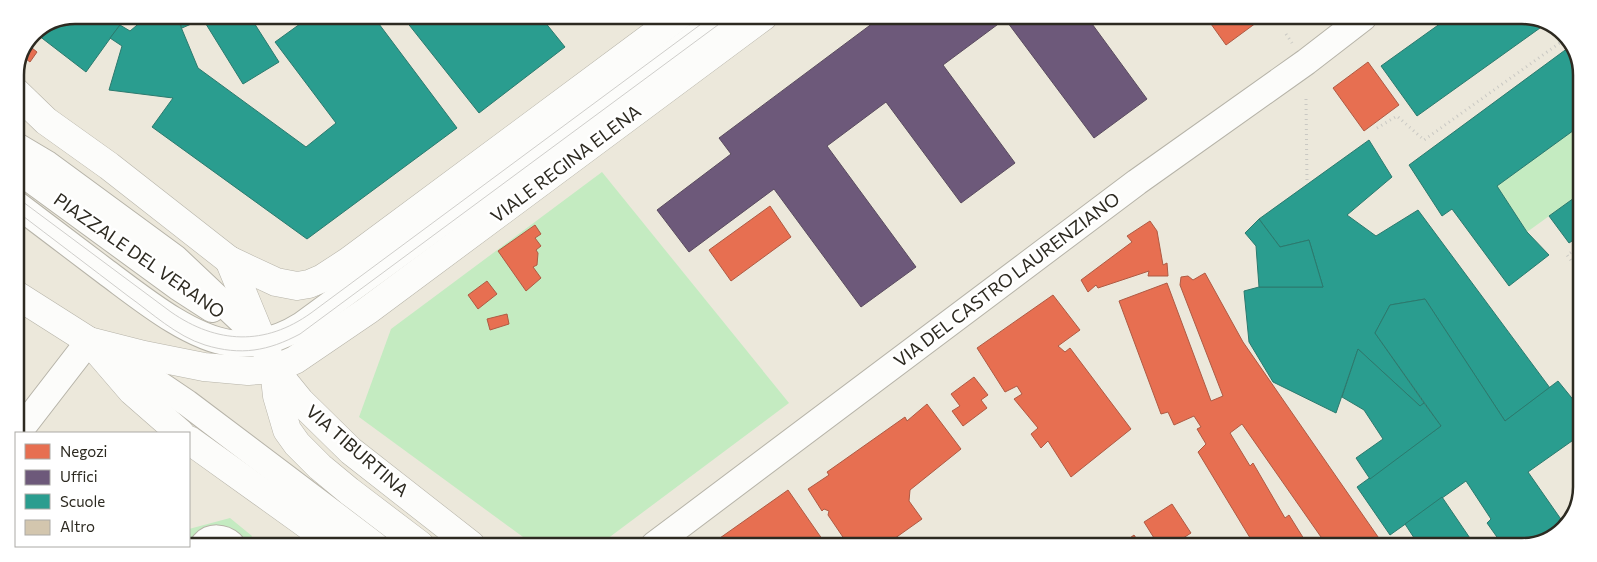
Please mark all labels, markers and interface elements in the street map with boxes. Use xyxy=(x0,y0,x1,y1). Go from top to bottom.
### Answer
street label: VIALE REGINA ELENA xyxy=(486,100,645,227)
street label: VIA DEL CASTRO LAURENZIANO xyxy=(889,187,1124,371)
street label: PIAZZALE DEL VERANO xyxy=(50,188,229,322)
street label: VIA TIBURTINA xyxy=(302,400,413,501)
legend xyxy=(15,432,190,547)
text: Negozi xyxy=(60,442,107,460)
text: Uffici xyxy=(60,467,98,485)
text: Scuole xyxy=(60,492,105,510)
text: Altro xyxy=(60,517,95,535)

